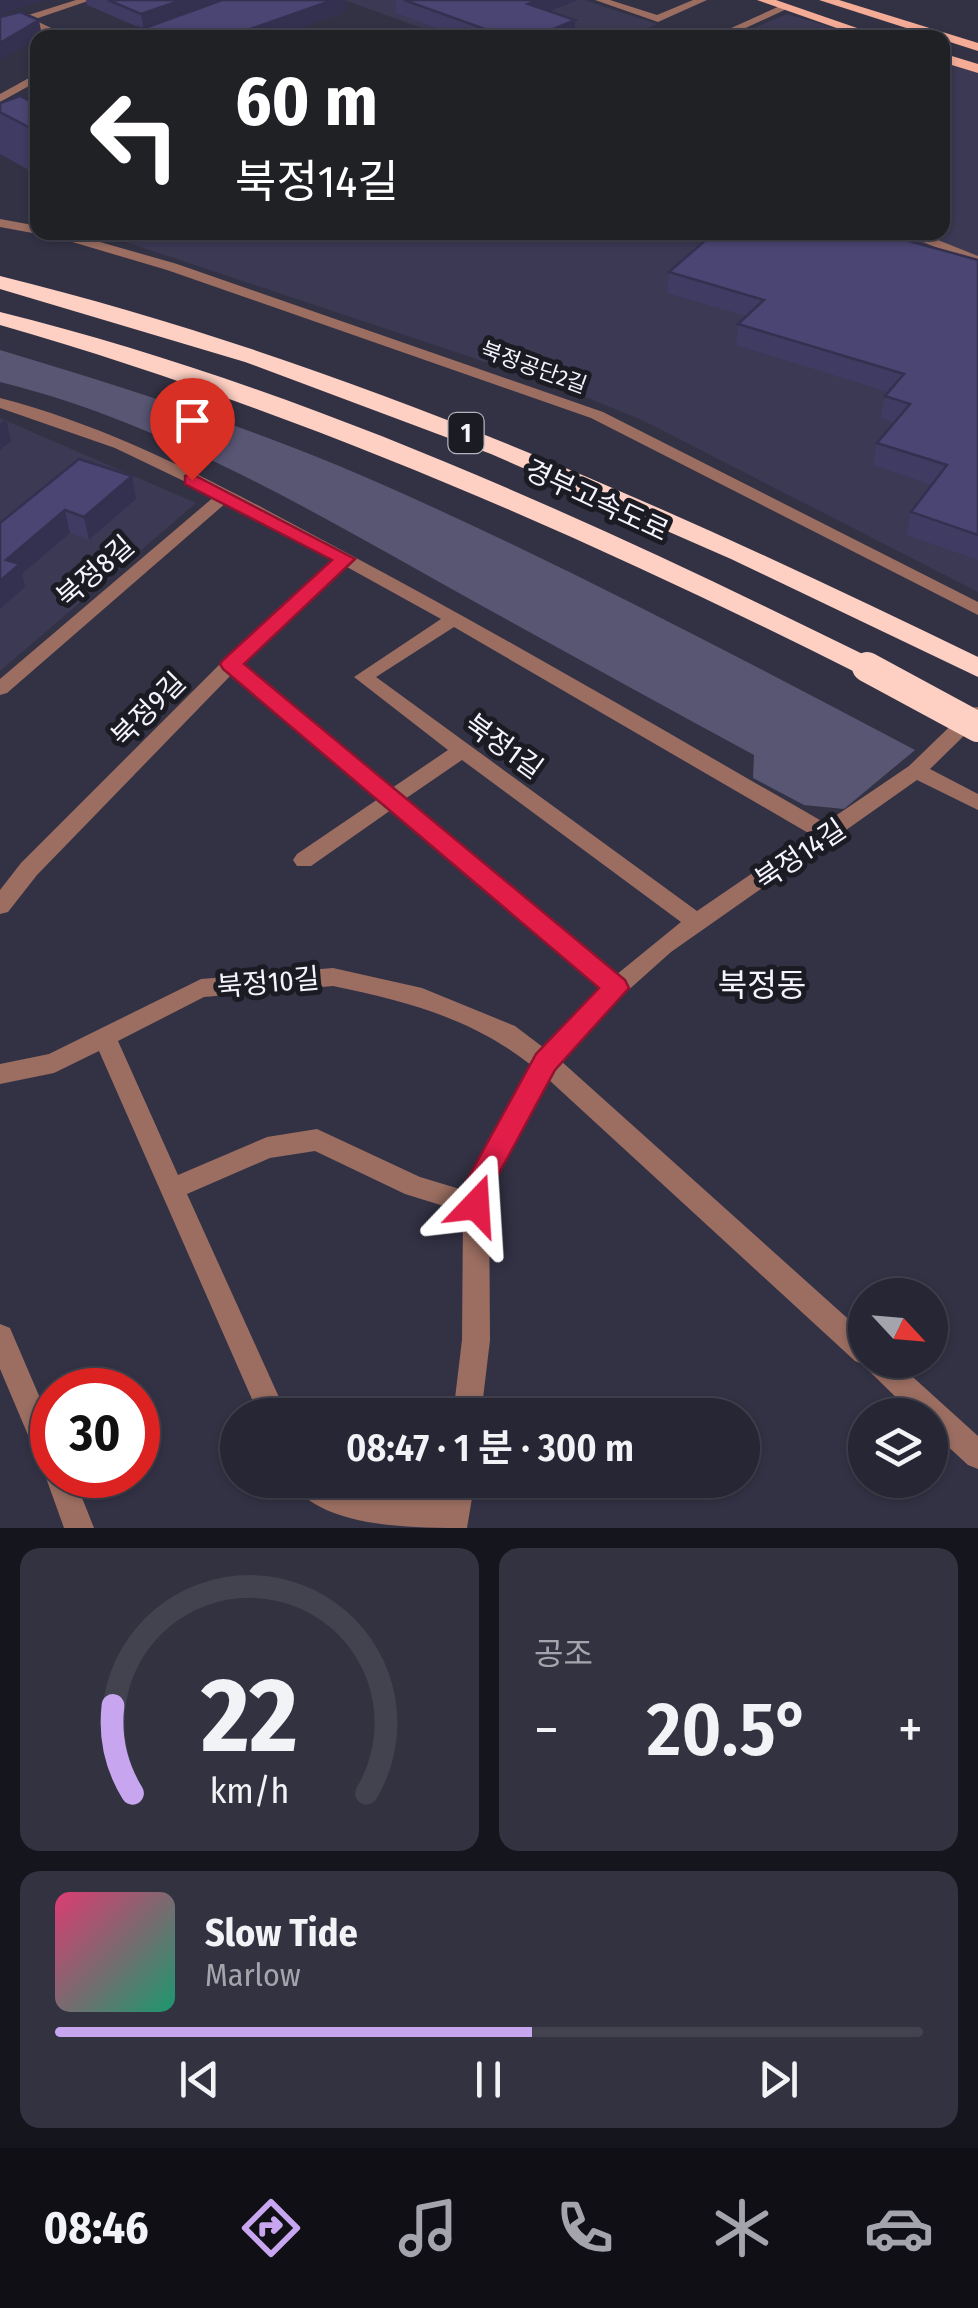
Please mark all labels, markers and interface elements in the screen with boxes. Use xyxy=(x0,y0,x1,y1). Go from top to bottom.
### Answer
text: 60 m xyxy=(235,60,378,144)
icon: left xyxy=(70,70,200,200)
text: 북정14길 xyxy=(235,155,399,209)
street label: 북정공단2길 xyxy=(477,336,591,399)
pin xyxy=(150,378,235,481)
icon: arrive xyxy=(165,393,220,448)
road number: 1 xyxy=(448,413,484,453)
street label: 경부고속도로 xyxy=(520,453,674,548)
street label: 북정8길 xyxy=(50,529,141,614)
street label: 북정9길 xyxy=(105,666,192,753)
street label: 북정1길 xyxy=(458,707,549,786)
street label: 북정14길 xyxy=(749,812,852,897)
street label: 북정10길 xyxy=(215,962,321,1003)
district label: 북정동 xyxy=(718,966,806,1004)
position arrow xyxy=(424,1153,528,1257)
north arrow xyxy=(848,1278,948,1378)
map controls xyxy=(848,1278,948,1498)
speed limit sign: 30 xyxy=(30,1368,160,1498)
button: layers xyxy=(848,1398,948,1498)
text: 08:47 · 1 분 · 300 m xyxy=(346,1425,634,1471)
text: 공조 xyxy=(534,1635,593,1673)
text: 22 xyxy=(200,1654,298,1779)
text: 20.5° xyxy=(647,1685,810,1775)
text: − xyxy=(534,1697,559,1763)
text: + xyxy=(898,1697,923,1763)
text: km/h xyxy=(210,1770,289,1812)
text: Slow Tide xyxy=(205,1910,358,1956)
text: Marlow xyxy=(205,1956,301,1994)
icon: previous xyxy=(172,2052,227,2107)
icon: pause xyxy=(461,2052,516,2107)
icon: next xyxy=(751,2052,806,2107)
icon: directions xyxy=(236,2193,306,2263)
icon: music xyxy=(393,2193,463,2263)
icon: phone xyxy=(550,2193,620,2263)
icon: climate xyxy=(707,2193,777,2263)
icon: car xyxy=(864,2193,934,2263)
text: 08:46 xyxy=(44,2201,149,2255)

